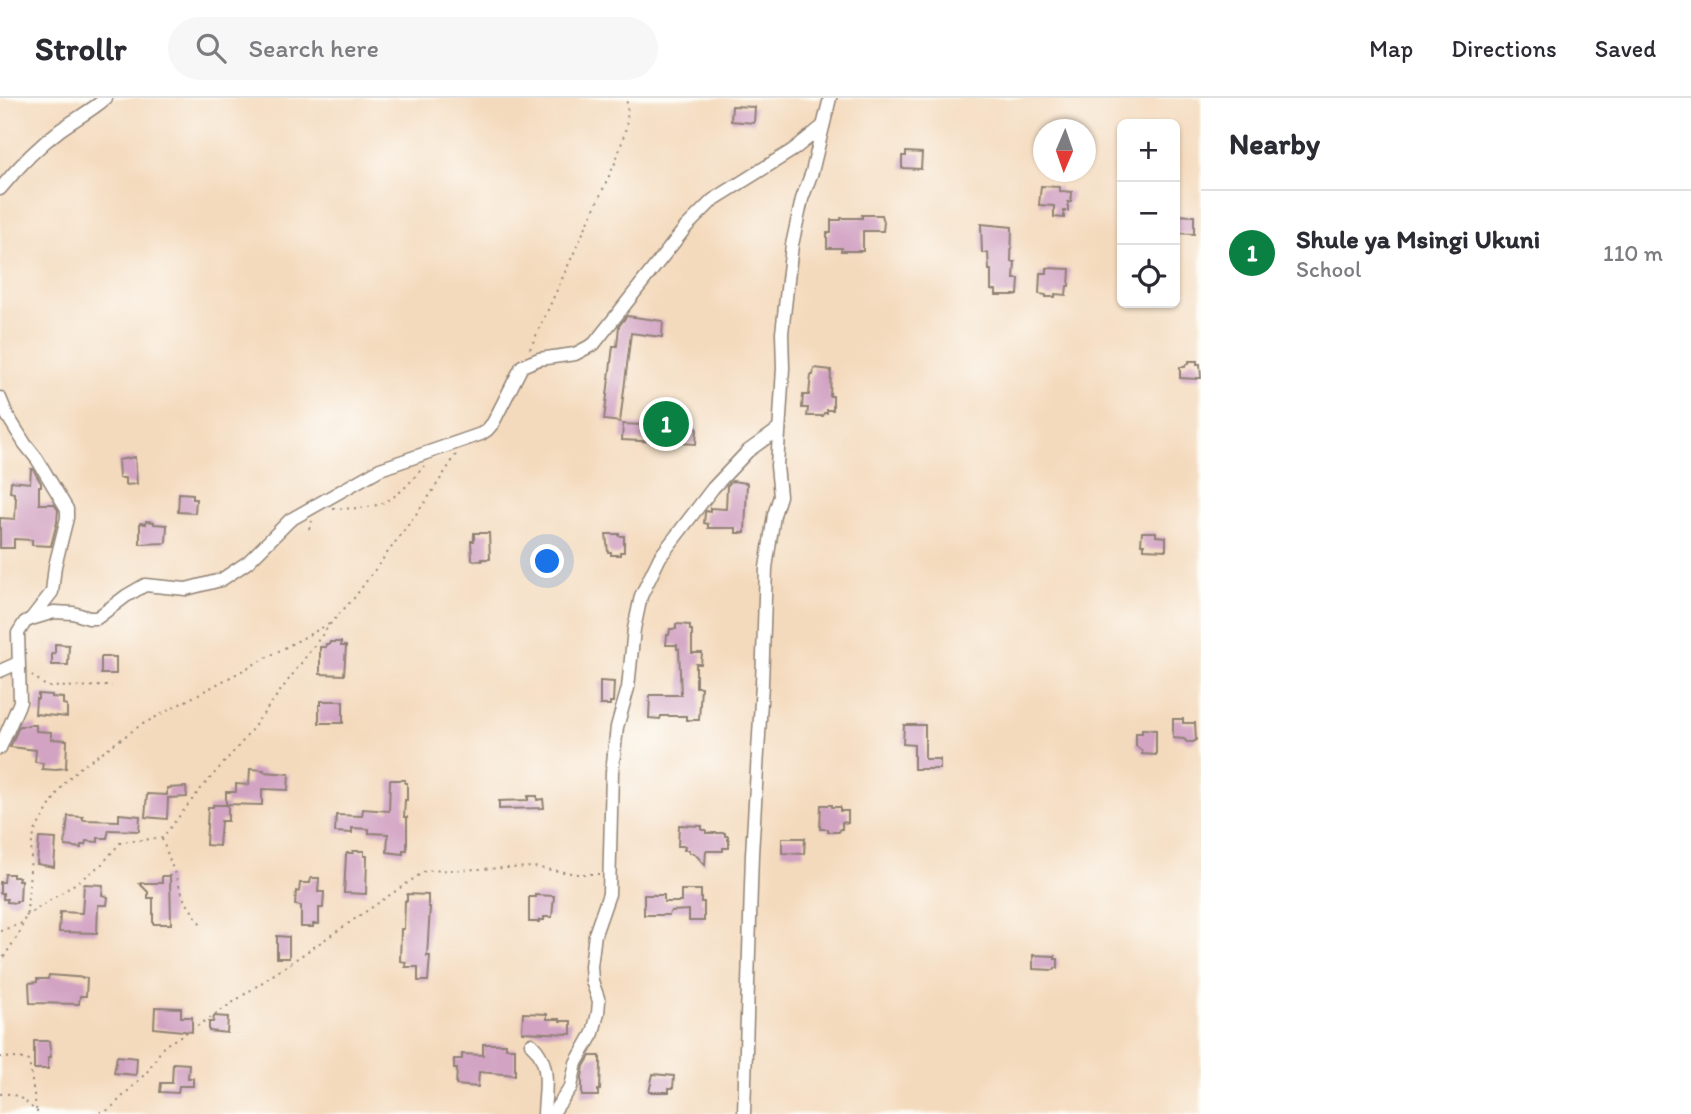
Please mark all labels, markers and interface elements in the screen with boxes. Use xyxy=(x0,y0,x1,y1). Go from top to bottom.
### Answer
search box xyxy=(168,17,658,80)
text: Strollr xyxy=(35,29,126,68)
icon: search xyxy=(192,29,230,67)
text: Search here xyxy=(248,32,379,64)
text: Map xyxy=(1369,34,1413,63)
text: Directions xyxy=(1451,34,1557,63)
text: Saved xyxy=(1595,34,1656,63)
north arrow xyxy=(1033,119,1096,182)
map controls xyxy=(1117,119,1180,308)
button: + xyxy=(1117,119,1180,182)
text: Nearby xyxy=(1229,125,1320,162)
button: − xyxy=(1117,182,1180,245)
text: Shule ya Msingi Ukuni xyxy=(1296,223,1540,255)
text: 1 xyxy=(1247,239,1257,267)
text: 110 m xyxy=(1603,239,1663,267)
button: locate xyxy=(1117,245,1180,308)
text: School xyxy=(1296,255,1361,283)
pin: 1 xyxy=(643,398,689,450)
your location xyxy=(530,544,564,578)

